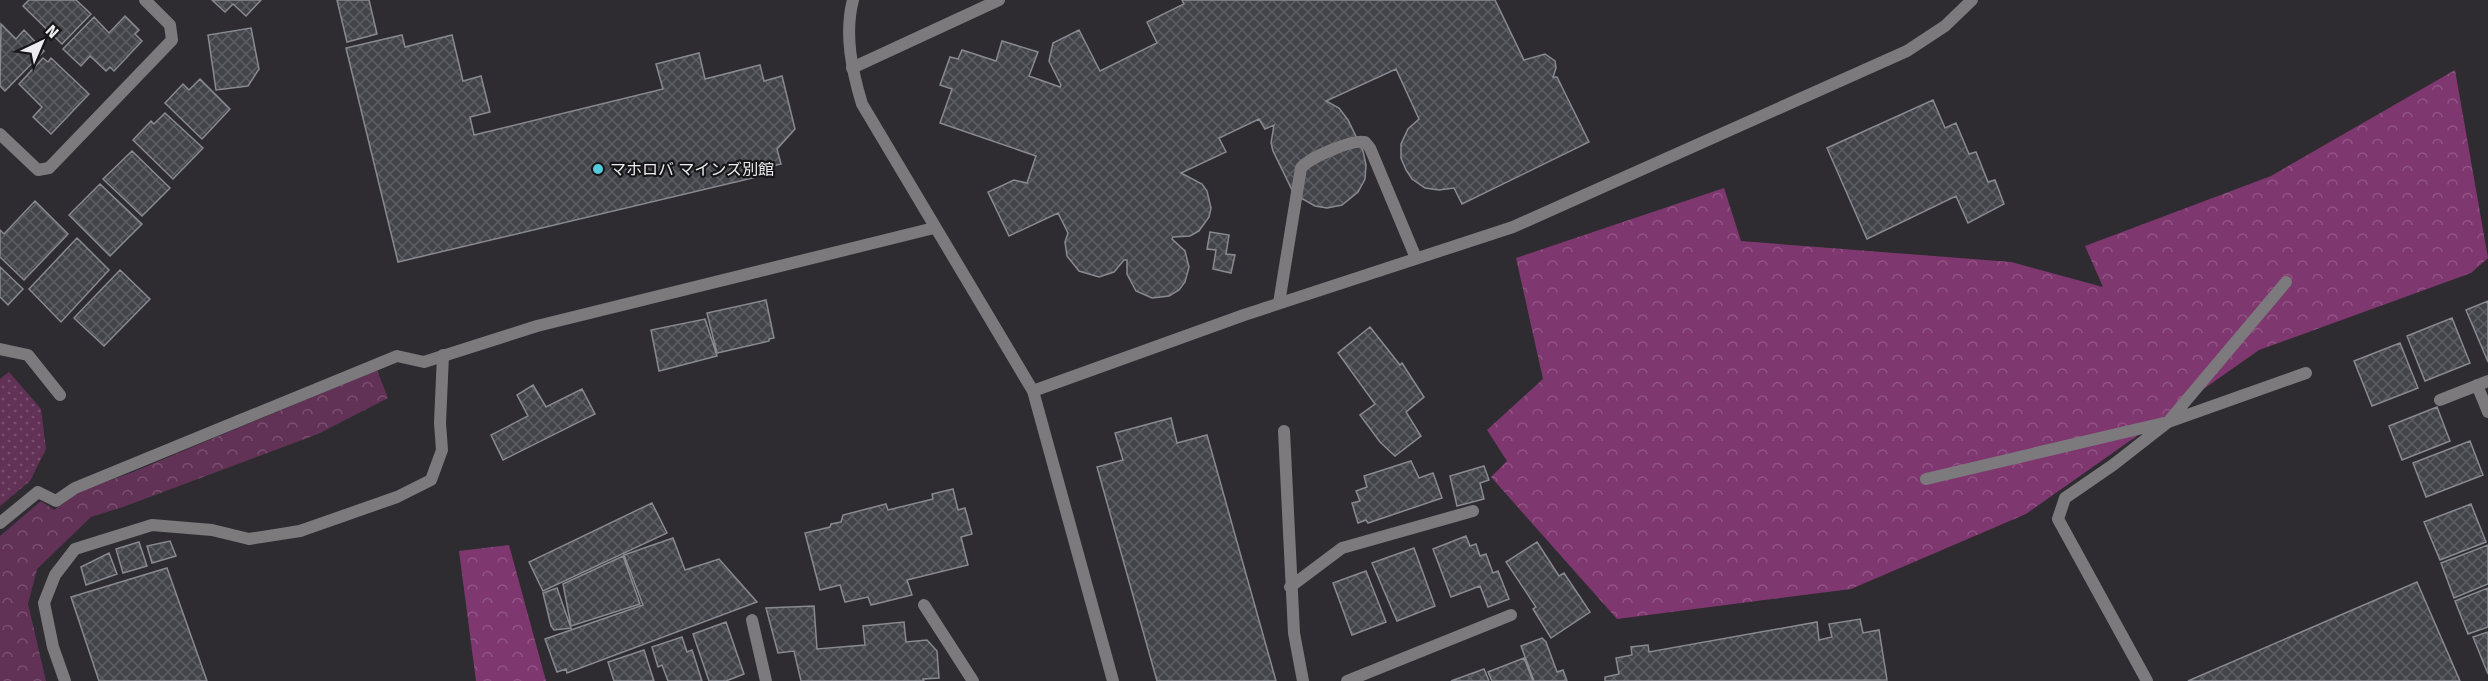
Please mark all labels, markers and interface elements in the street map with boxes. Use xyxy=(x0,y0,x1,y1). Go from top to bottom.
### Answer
north arrow xyxy=(12,12,72,72)
text: N xyxy=(42,21,62,42)
place label: マホロバ マインズ別館 xyxy=(610,160,774,179)
marker: マホロバ マインズ別館 xyxy=(591,162,605,176)

